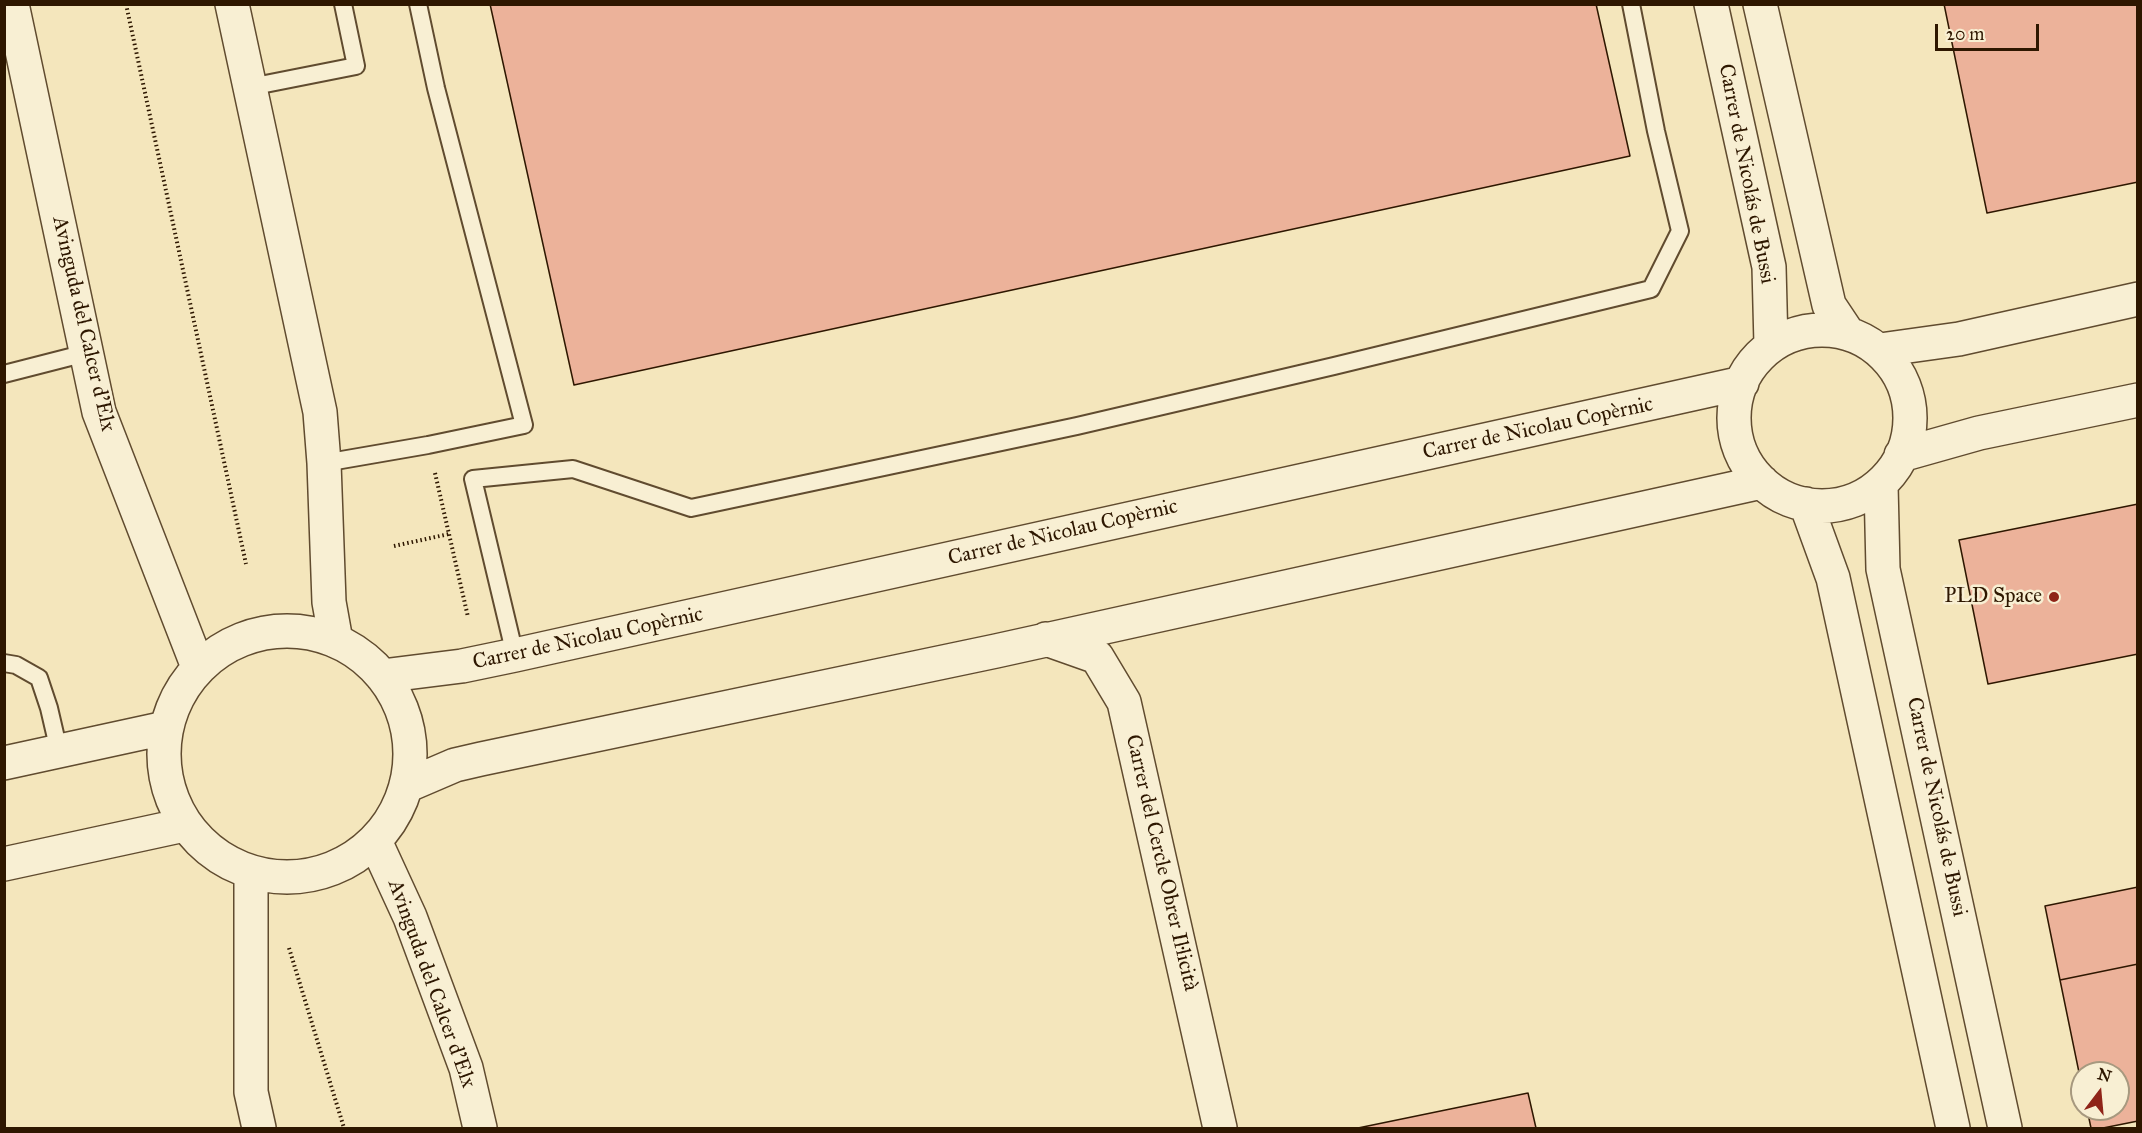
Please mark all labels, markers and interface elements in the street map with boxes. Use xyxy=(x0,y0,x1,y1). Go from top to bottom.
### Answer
scale bar xyxy=(1938,12,2042,50)
text: 20 m xyxy=(1946,23,1984,45)
street label: Carrer de Nicolás de Bussi xyxy=(1712,62,1780,286)
street label: Avinguda del Calcer d'Elx xyxy=(46,214,120,434)
street label: Carrer de Nicolau Copèrnic xyxy=(1420,392,1656,466)
street label: Carrer de Nicolau Copèrnic xyxy=(946,494,1180,572)
place label: PLD Space xyxy=(1944,584,2042,610)
marker: PLD Space xyxy=(2047,590,2061,604)
street label: Carrer de Nicolau Copèrnic xyxy=(470,602,706,676)
street label: Carrer de Nicolás de Bussi xyxy=(1900,695,1972,919)
street label: Carrer del Cercle Obrer Il·licità xyxy=(1119,732,1203,994)
street label: Avinguda del Calcer d'Elx xyxy=(382,876,480,1092)
north arrow xyxy=(2070,1061,2130,1121)
text: N xyxy=(2095,1064,2114,1086)

